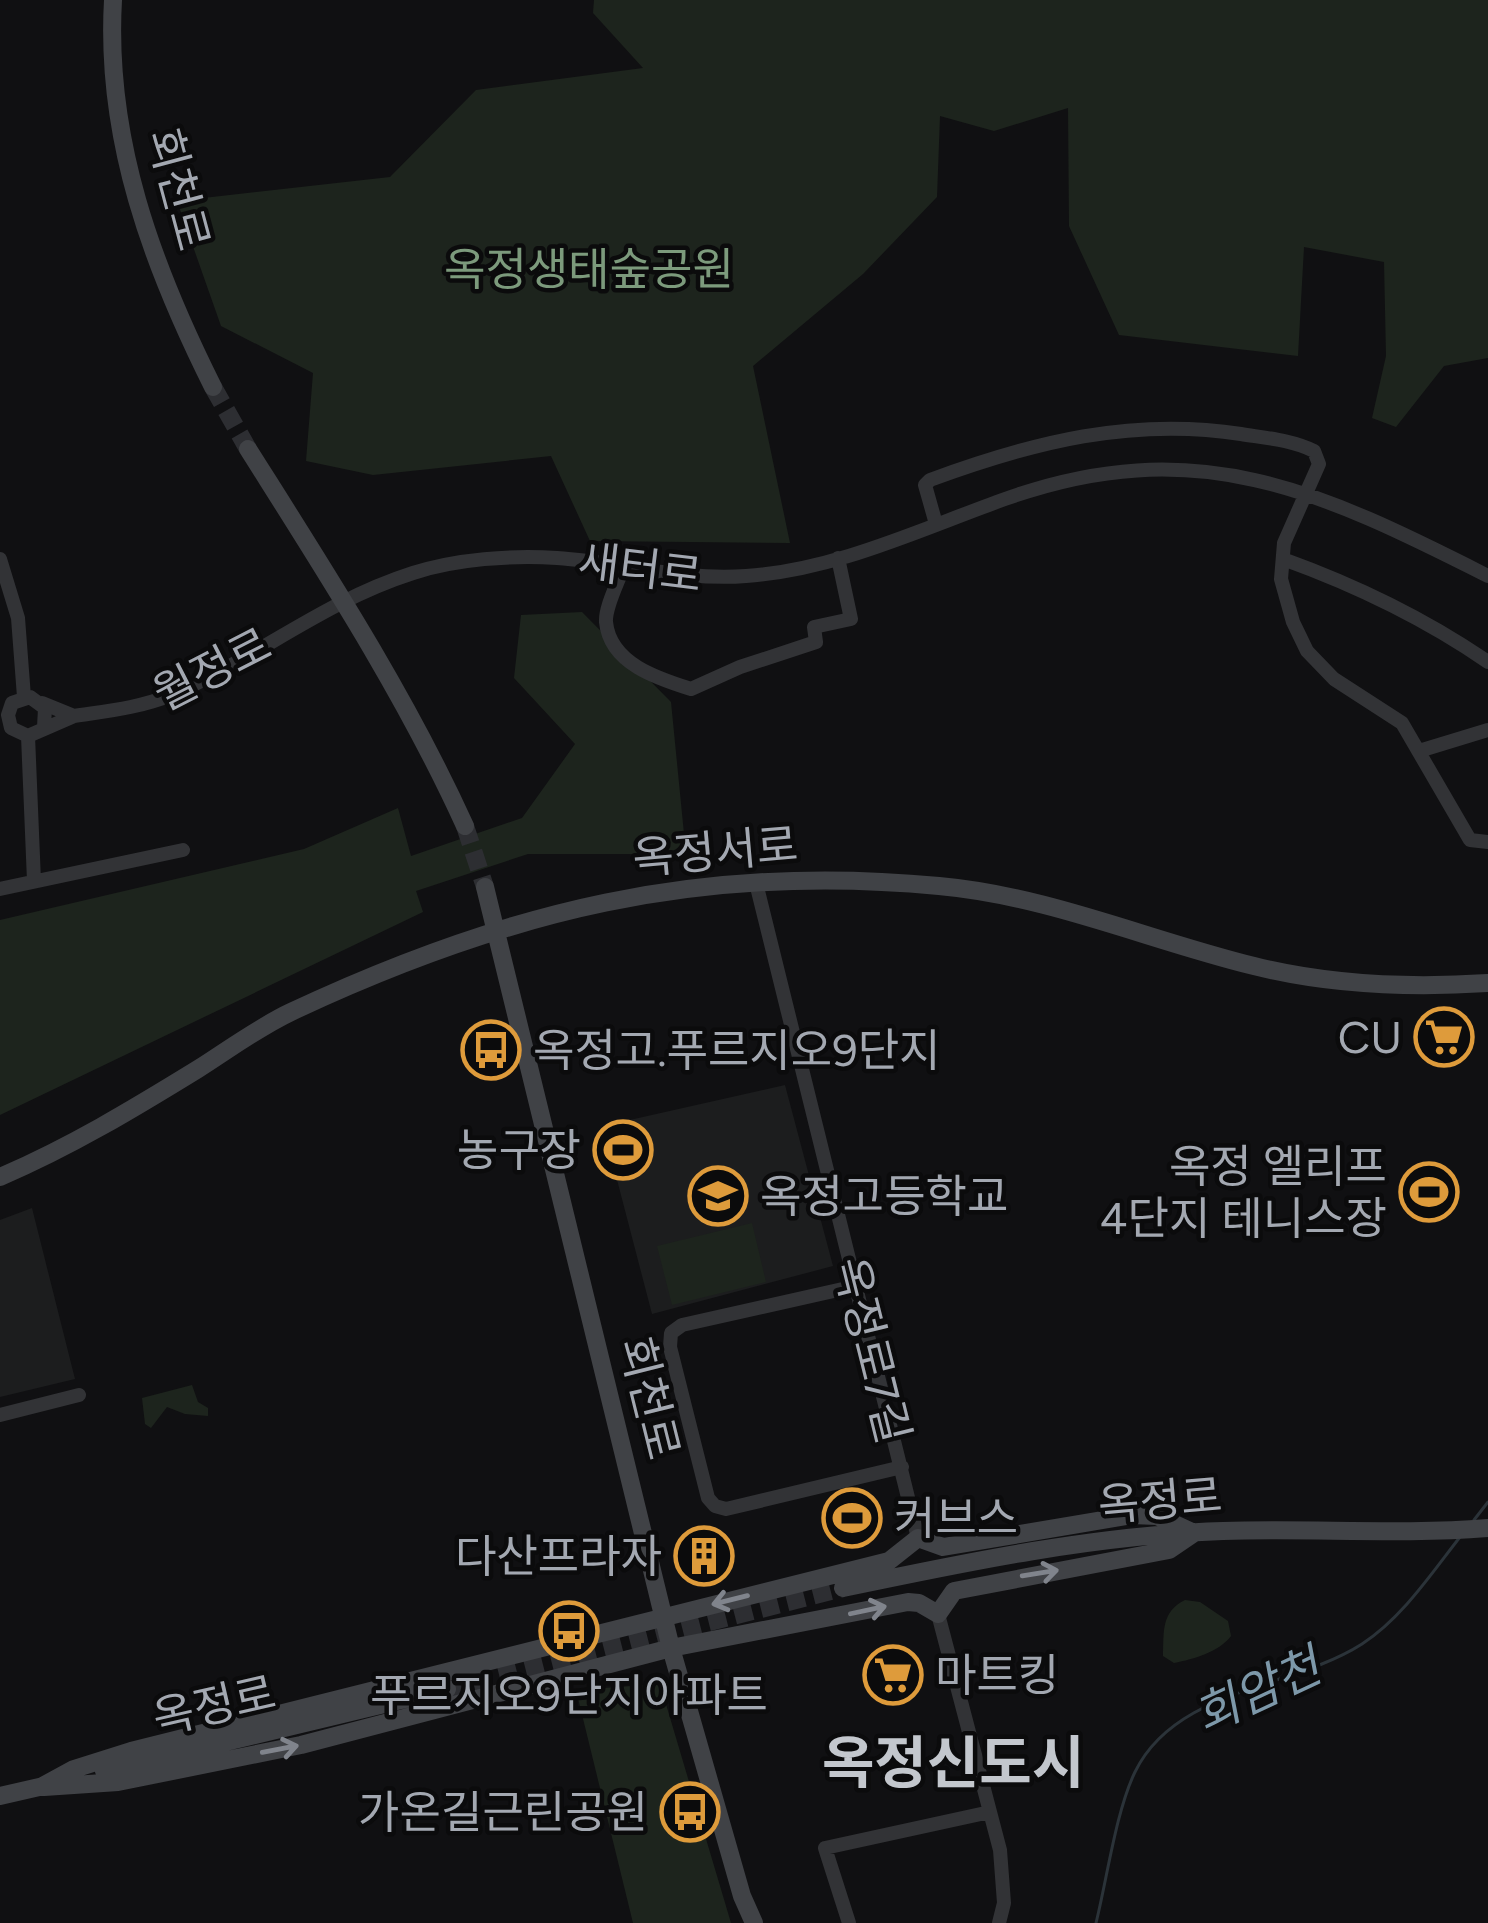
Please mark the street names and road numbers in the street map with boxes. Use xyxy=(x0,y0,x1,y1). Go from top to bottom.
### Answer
street label: 회천로 xyxy=(137,122,221,256)
street label: 새터로 xyxy=(575,534,705,602)
street label: 월정로 xyxy=(144,617,280,721)
street label: 옥정서로 xyxy=(630,817,800,885)
street label: 옥정로7길 xyxy=(823,1251,921,1449)
street label: 회천로 xyxy=(609,1331,691,1465)
street label: 옥정로 xyxy=(1096,1468,1224,1532)
street label: 옥정로 xyxy=(147,1665,281,1745)

